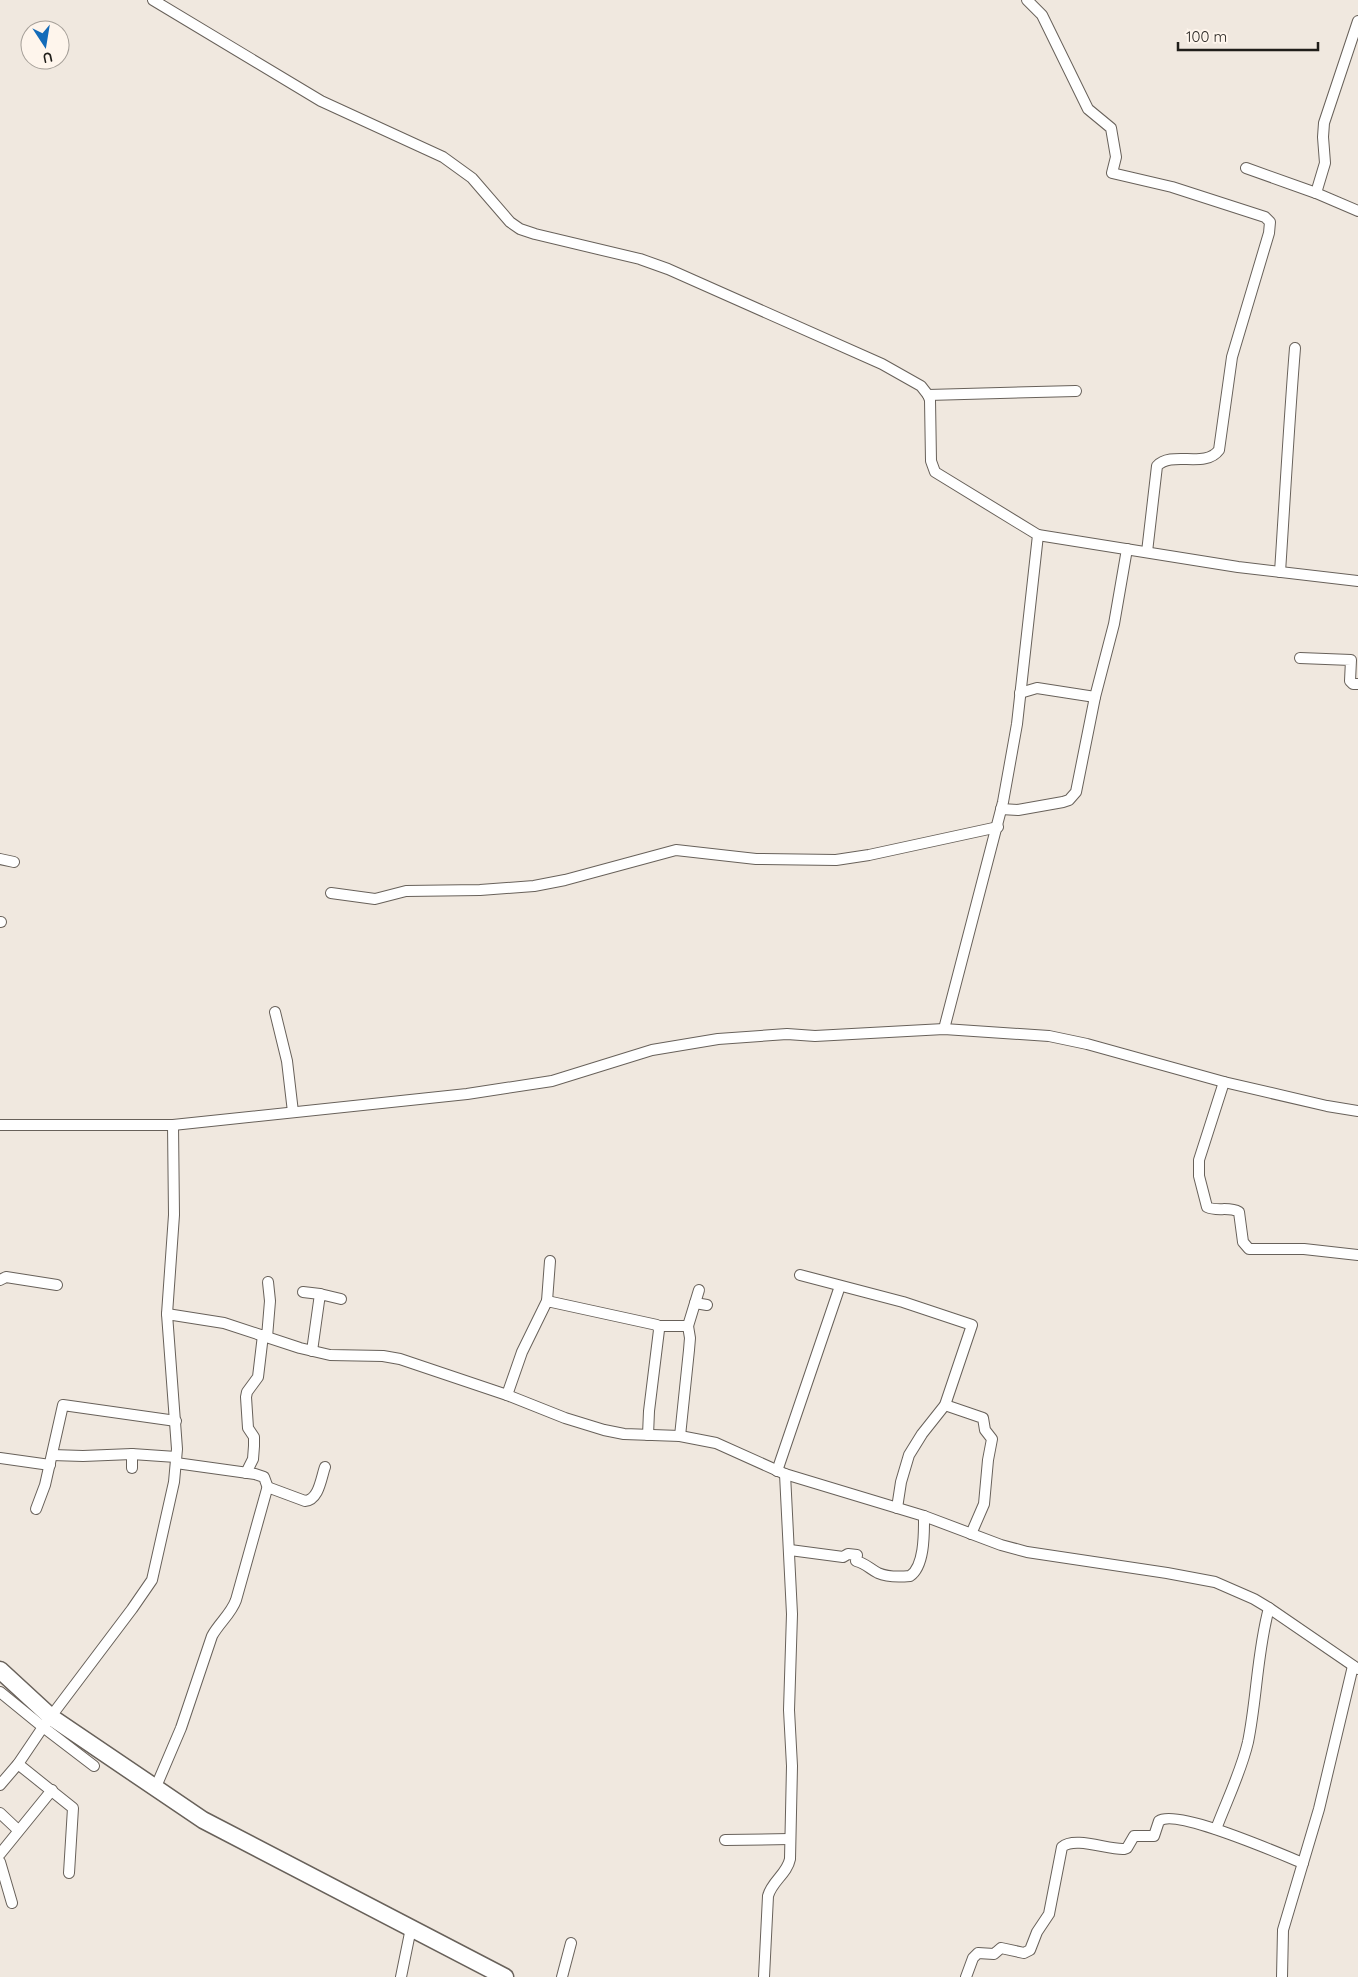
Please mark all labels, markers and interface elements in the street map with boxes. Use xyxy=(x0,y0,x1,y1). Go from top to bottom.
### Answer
north arrow xyxy=(20,20,70,70)
scale bar xyxy=(1178,20,1318,52)
text: 100 m xyxy=(1186,27,1227,46)
text: U xyxy=(41,48,54,68)

